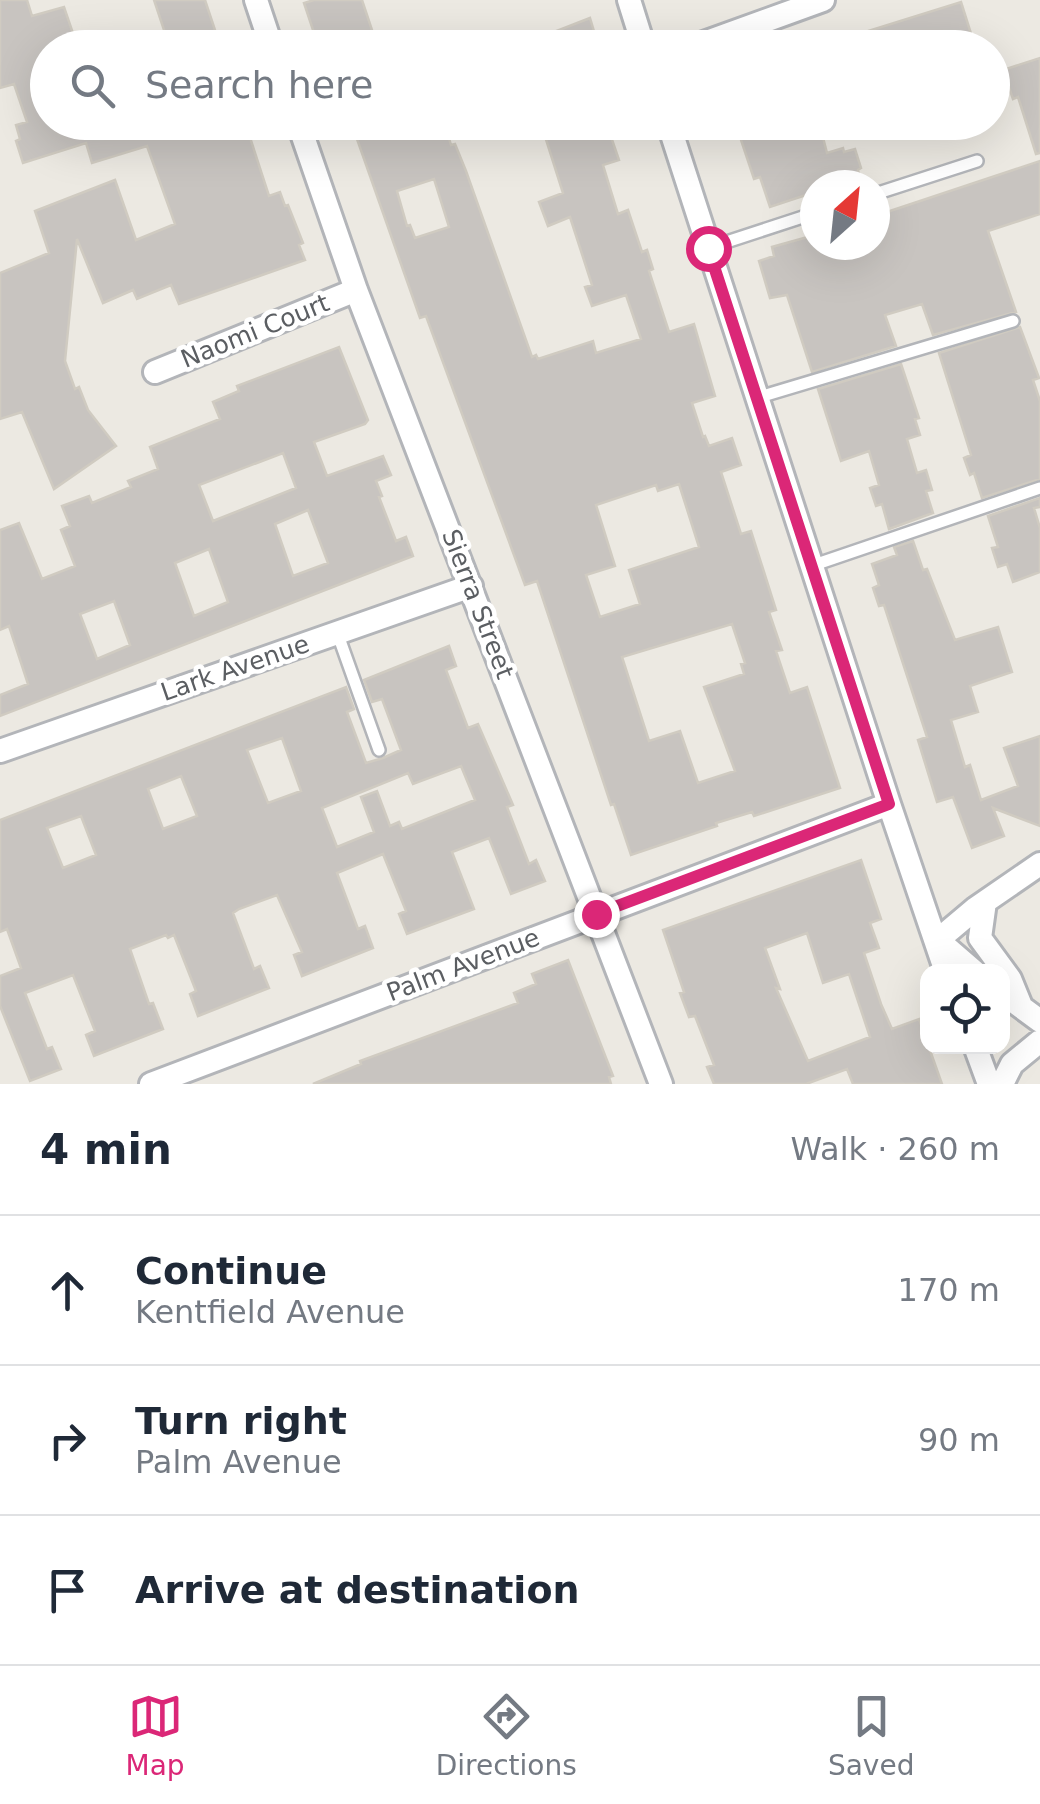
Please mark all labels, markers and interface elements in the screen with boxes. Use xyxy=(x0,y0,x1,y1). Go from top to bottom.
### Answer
search box xyxy=(30,30,1010,140)
icon: search xyxy=(65,58,120,113)
text: Search here xyxy=(145,63,373,107)
north arrow xyxy=(800,170,890,260)
route start xyxy=(686,226,732,272)
street label: Naomi Court xyxy=(177,288,334,374)
street label: Sierra Street xyxy=(436,525,520,683)
street label: Lark Avenue xyxy=(157,629,313,707)
route end xyxy=(574,892,620,938)
street label: Palm Avenue xyxy=(382,923,544,1007)
map controls xyxy=(920,964,1010,1054)
button: locate xyxy=(920,964,1010,1054)
text: 4 min xyxy=(40,1125,172,1174)
text: Walk · 260 m xyxy=(790,1130,1000,1168)
text: Continue xyxy=(135,1249,327,1293)
icon: ahead xyxy=(40,1263,95,1318)
text: 170 m xyxy=(898,1271,1000,1309)
text: Kentfield Avenue xyxy=(135,1293,405,1331)
text: Turn right xyxy=(135,1399,347,1443)
icon: right xyxy=(40,1413,95,1468)
text: 90 m xyxy=(918,1421,1000,1459)
text: Palm Avenue xyxy=(135,1443,342,1481)
icon: arrive xyxy=(40,1563,95,1618)
text: Arrive at destination xyxy=(135,1568,580,1612)
tab: Map xyxy=(126,1689,185,1782)
tab: Directions xyxy=(436,1689,577,1782)
tab: Saved xyxy=(828,1689,914,1782)

